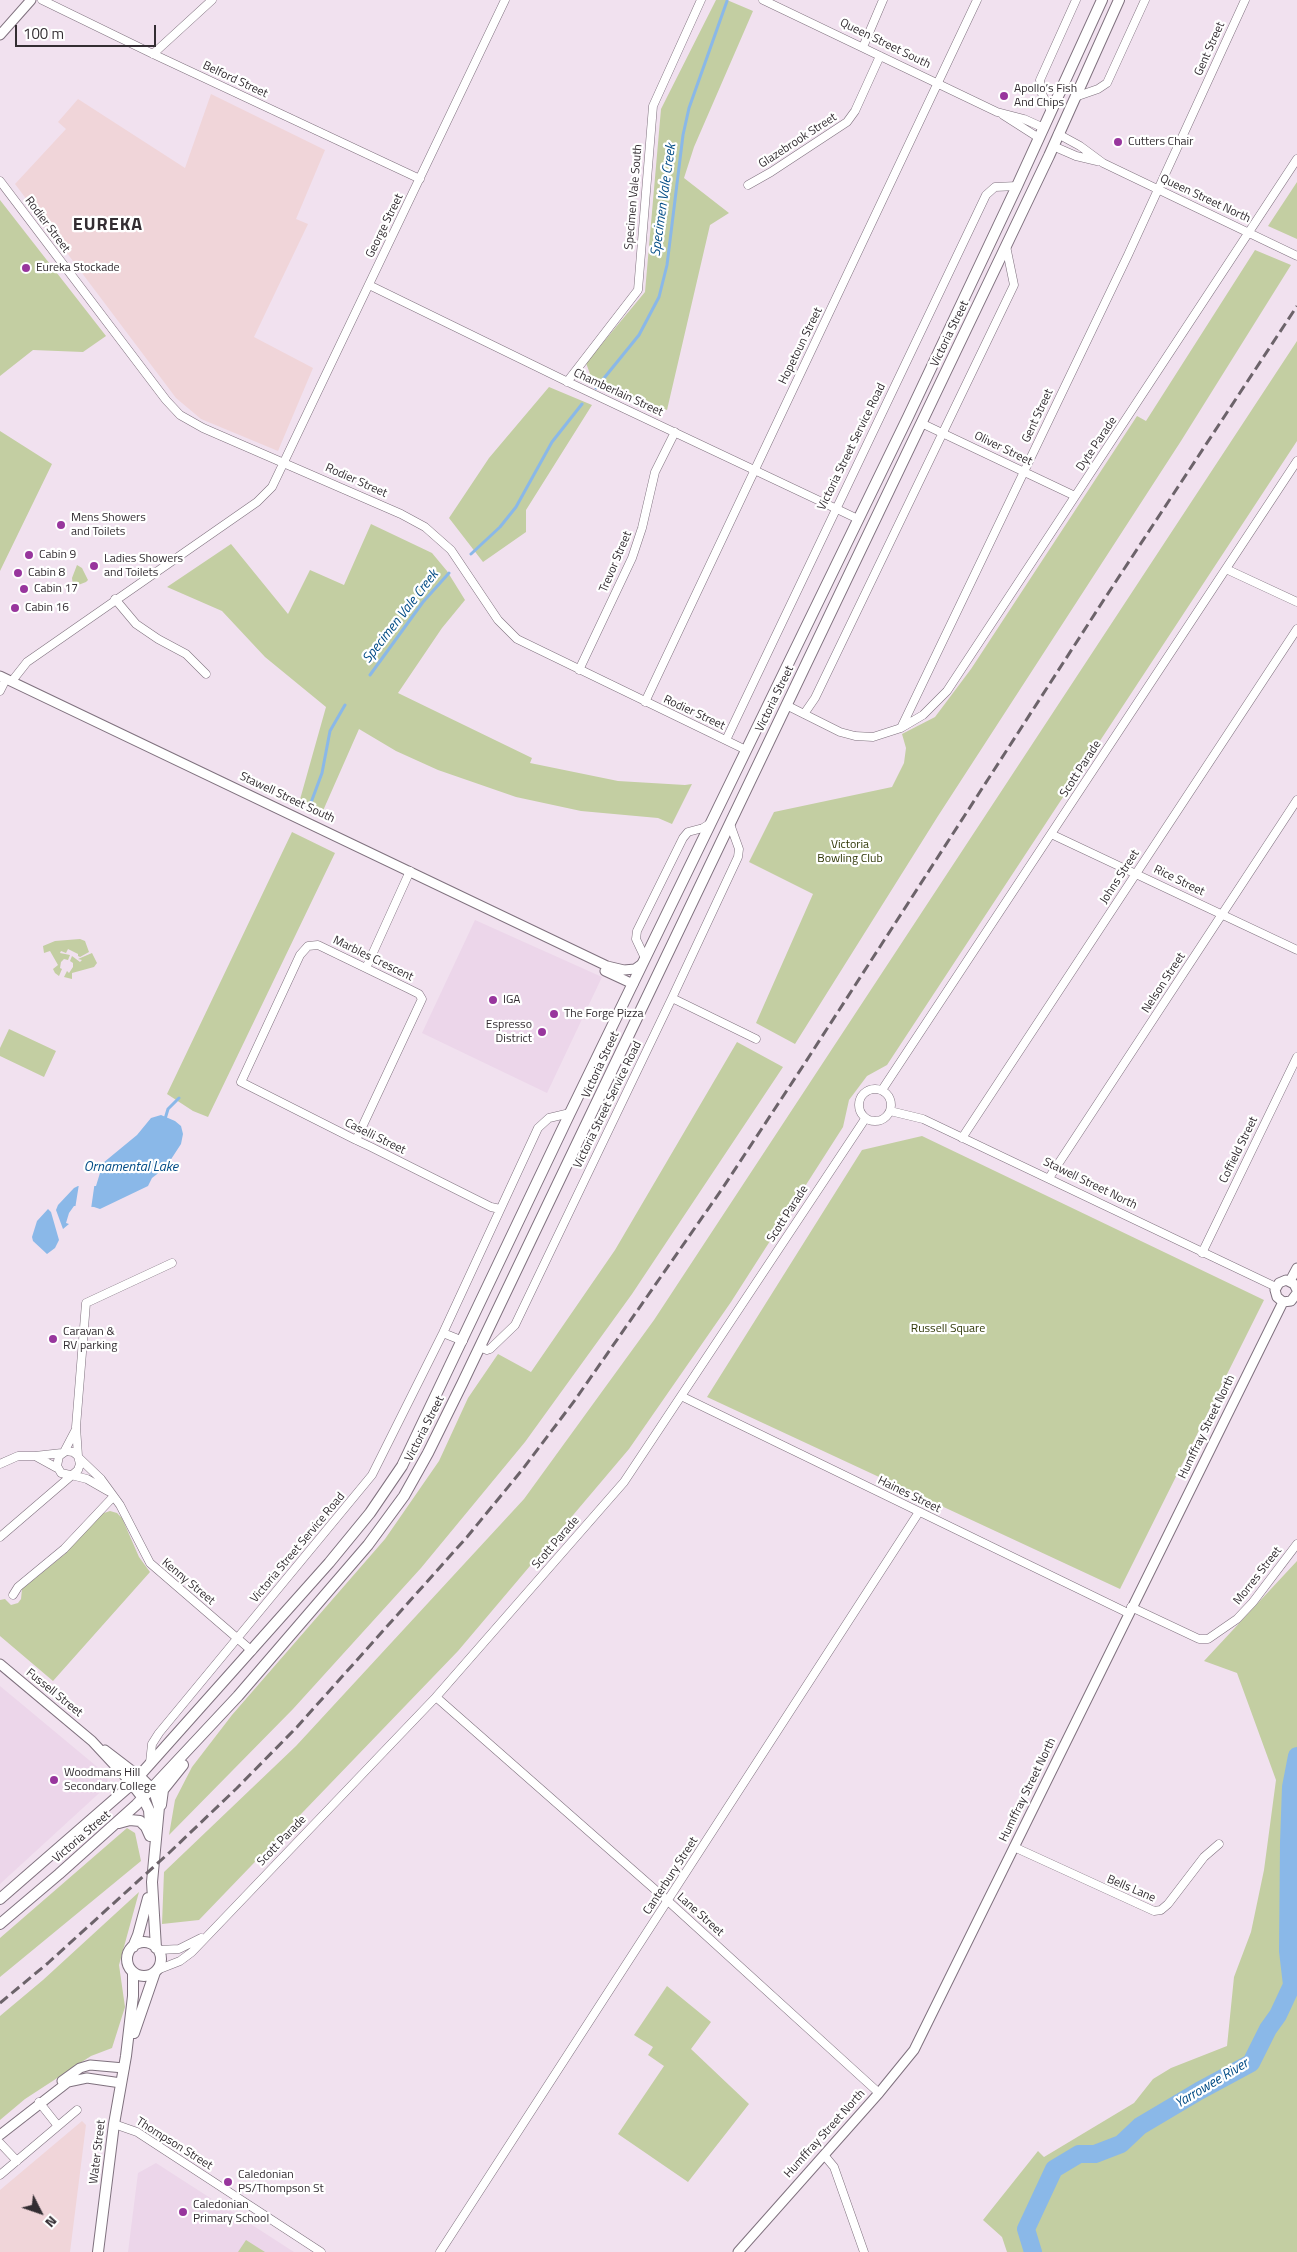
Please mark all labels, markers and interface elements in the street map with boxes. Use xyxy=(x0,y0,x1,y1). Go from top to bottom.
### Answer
scale bar xyxy=(18,15,159,47)
street label: Queen Street South xyxy=(837,16,933,72)
street label: Gent Street xyxy=(1192,20,1228,78)
text: 100 m xyxy=(23,22,64,45)
street label: Belford Street xyxy=(200,59,270,101)
place label: Apollo’s Fish And Chips xyxy=(1014,82,1077,110)
marker: Apollo’s Fish And Chips xyxy=(998,90,1010,102)
street label: Glazebrook Street xyxy=(756,110,840,172)
place label: Cutters Chair xyxy=(1128,135,1193,149)
marker: Cutters Chair xyxy=(1112,136,1124,148)
water label: Specimen Vale Creek xyxy=(648,143,680,257)
street label: Specimen Vale South xyxy=(622,144,646,250)
street label: Queen Street North xyxy=(1157,172,1253,226)
street label: George Street xyxy=(363,192,407,260)
street label: Rodier Street xyxy=(21,194,73,256)
district label: EUREKA xyxy=(72,215,144,237)
place label: Eureka Stockade xyxy=(36,261,120,275)
marker: Eureka Stockade xyxy=(20,262,32,274)
street label: Victoria Street xyxy=(928,299,972,369)
street label: Hopetoun Street xyxy=(776,305,826,387)
street label: Chamberlain Street xyxy=(571,366,665,420)
street label: Victoria Street Service Road xyxy=(815,381,889,513)
street label: Gent Street xyxy=(1019,387,1057,445)
street label: Dyte Parade xyxy=(1074,414,1120,474)
street label: Oliver Street xyxy=(972,429,1034,469)
street label: Rodier Street xyxy=(323,461,389,501)
place label: Mens Showers and Toilets xyxy=(71,511,146,539)
marker: Mens Showers and Toilets xyxy=(55,519,67,531)
street label: Trevor Street xyxy=(597,529,635,595)
place label: Cabin 9 xyxy=(39,548,76,562)
marker: Cabin 9 xyxy=(23,549,35,561)
place label: Ladies Showers and Toilets xyxy=(104,552,183,580)
marker: Ladies Showers and Toilets xyxy=(88,560,100,572)
place label: Cabin 8 xyxy=(28,566,65,580)
marker: Cabin 8 xyxy=(12,567,24,579)
water label: Specimen Vale Creek xyxy=(359,567,443,667)
place label: Cabin 17 xyxy=(34,582,78,596)
marker: Cabin 17 xyxy=(18,583,30,595)
place label: Cabin 16 xyxy=(25,601,69,615)
marker: Cabin 16 xyxy=(9,602,21,614)
street label: Victoria Street xyxy=(753,664,797,734)
street label: Rodier Street xyxy=(661,692,727,734)
street label: Scott Parade xyxy=(1057,738,1105,800)
street label: Stawell Street South xyxy=(237,770,337,826)
park label: Victoria Bowling Club xyxy=(817,838,883,866)
street label: Johns Street xyxy=(1097,847,1143,907)
street label: Rice Street xyxy=(1151,863,1207,899)
street label: Marbles Crescent xyxy=(330,933,416,985)
street label: Nelson Street xyxy=(1139,950,1189,1016)
place label: IGA xyxy=(503,993,520,1007)
marker: IGA xyxy=(487,994,499,1006)
place label: The Forge Pizza xyxy=(564,1007,643,1021)
marker: The Forge Pizza xyxy=(548,1008,560,1020)
place label: Espresso District xyxy=(486,1018,532,1046)
marker: Espresso District xyxy=(536,1026,548,1038)
street label: Victoria Street xyxy=(579,1029,623,1101)
street label: Victoria Street Service Road xyxy=(571,1039,645,1171)
street label: Coffield Street xyxy=(1217,1114,1261,1186)
street label: Caselli Street xyxy=(342,1116,408,1158)
street label: Stawell Street North xyxy=(1041,1155,1139,1213)
water label: Ornamental Lake xyxy=(84,1160,178,1176)
street label: Scott Parade xyxy=(764,1183,812,1245)
park label: Russell Square xyxy=(911,1322,985,1336)
place label: Caravan & RV parking xyxy=(63,1325,117,1353)
marker: Caravan & RV parking xyxy=(47,1333,59,1345)
street label: Humffray Street North xyxy=(1176,1373,1238,1481)
street label: Victoria Street xyxy=(402,1394,448,1464)
street label: Haines Street xyxy=(875,1474,943,1516)
street label: Victoria Street Service Road xyxy=(248,1490,348,1606)
street label: Scott Parade xyxy=(529,1514,583,1572)
street label: Morres Street xyxy=(1231,1544,1285,1608)
street label: Kenny Street xyxy=(159,1556,217,1608)
street label: Fussell Street xyxy=(23,1666,85,1720)
street label: Humffray Street North xyxy=(997,1736,1059,1844)
place label: Woodmans Hill Secondary College xyxy=(64,1766,156,1794)
marker: Woodmans Hill Secondary College xyxy=(48,1774,60,1786)
street label: Victoria Street xyxy=(50,1808,114,1866)
street label: Scott Parade xyxy=(254,1813,310,1869)
street label: Canterbury Street xyxy=(641,1835,701,1917)
street label: Bells Lane xyxy=(1104,1872,1158,1906)
street label: Lane Street xyxy=(674,1890,726,1940)
water label: Yarrowee River xyxy=(1172,2056,1252,2112)
street label: Humffray Street North xyxy=(782,2087,868,2181)
street label: Thompson Street xyxy=(133,2115,215,2173)
street label: Water Street xyxy=(87,2119,109,2185)
place label: Caledonian PS/Thompson St xyxy=(238,2168,324,2196)
marker: Caledonian PS/Thompson St xyxy=(222,2176,234,2188)
north arrow xyxy=(15,2187,65,2237)
place label: Caledonian Primary School xyxy=(193,2198,269,2226)
marker: Caledonian Primary School xyxy=(177,2206,189,2218)
text: N xyxy=(41,2212,63,2233)

